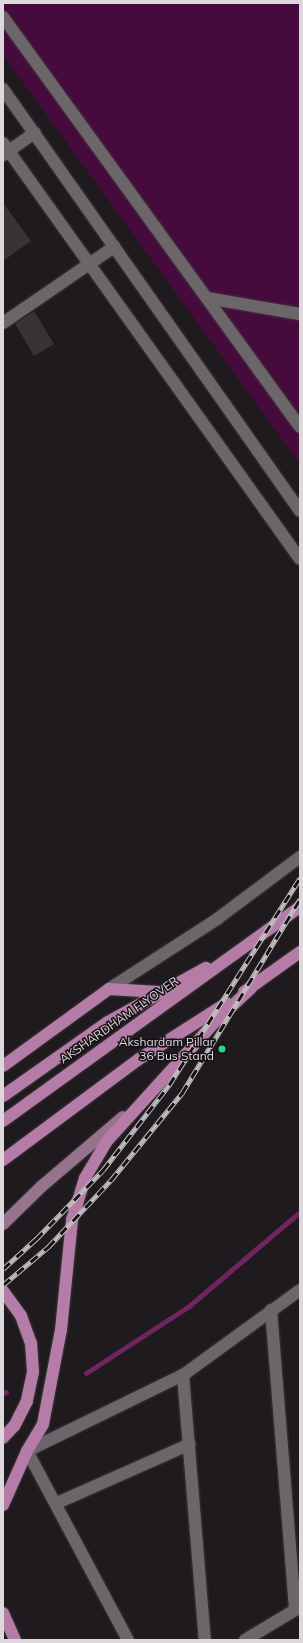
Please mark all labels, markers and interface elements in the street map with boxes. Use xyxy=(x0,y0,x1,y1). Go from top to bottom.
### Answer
street label: AKSHARDHAM FLYOVER xyxy=(57,973,181,1067)
place label: Akshardam Pillar 36 Bus Stand xyxy=(119,1035,214,1063)
marker: Akshardam Pillar 36 Bus Stand xyxy=(217,1044,227,1054)

